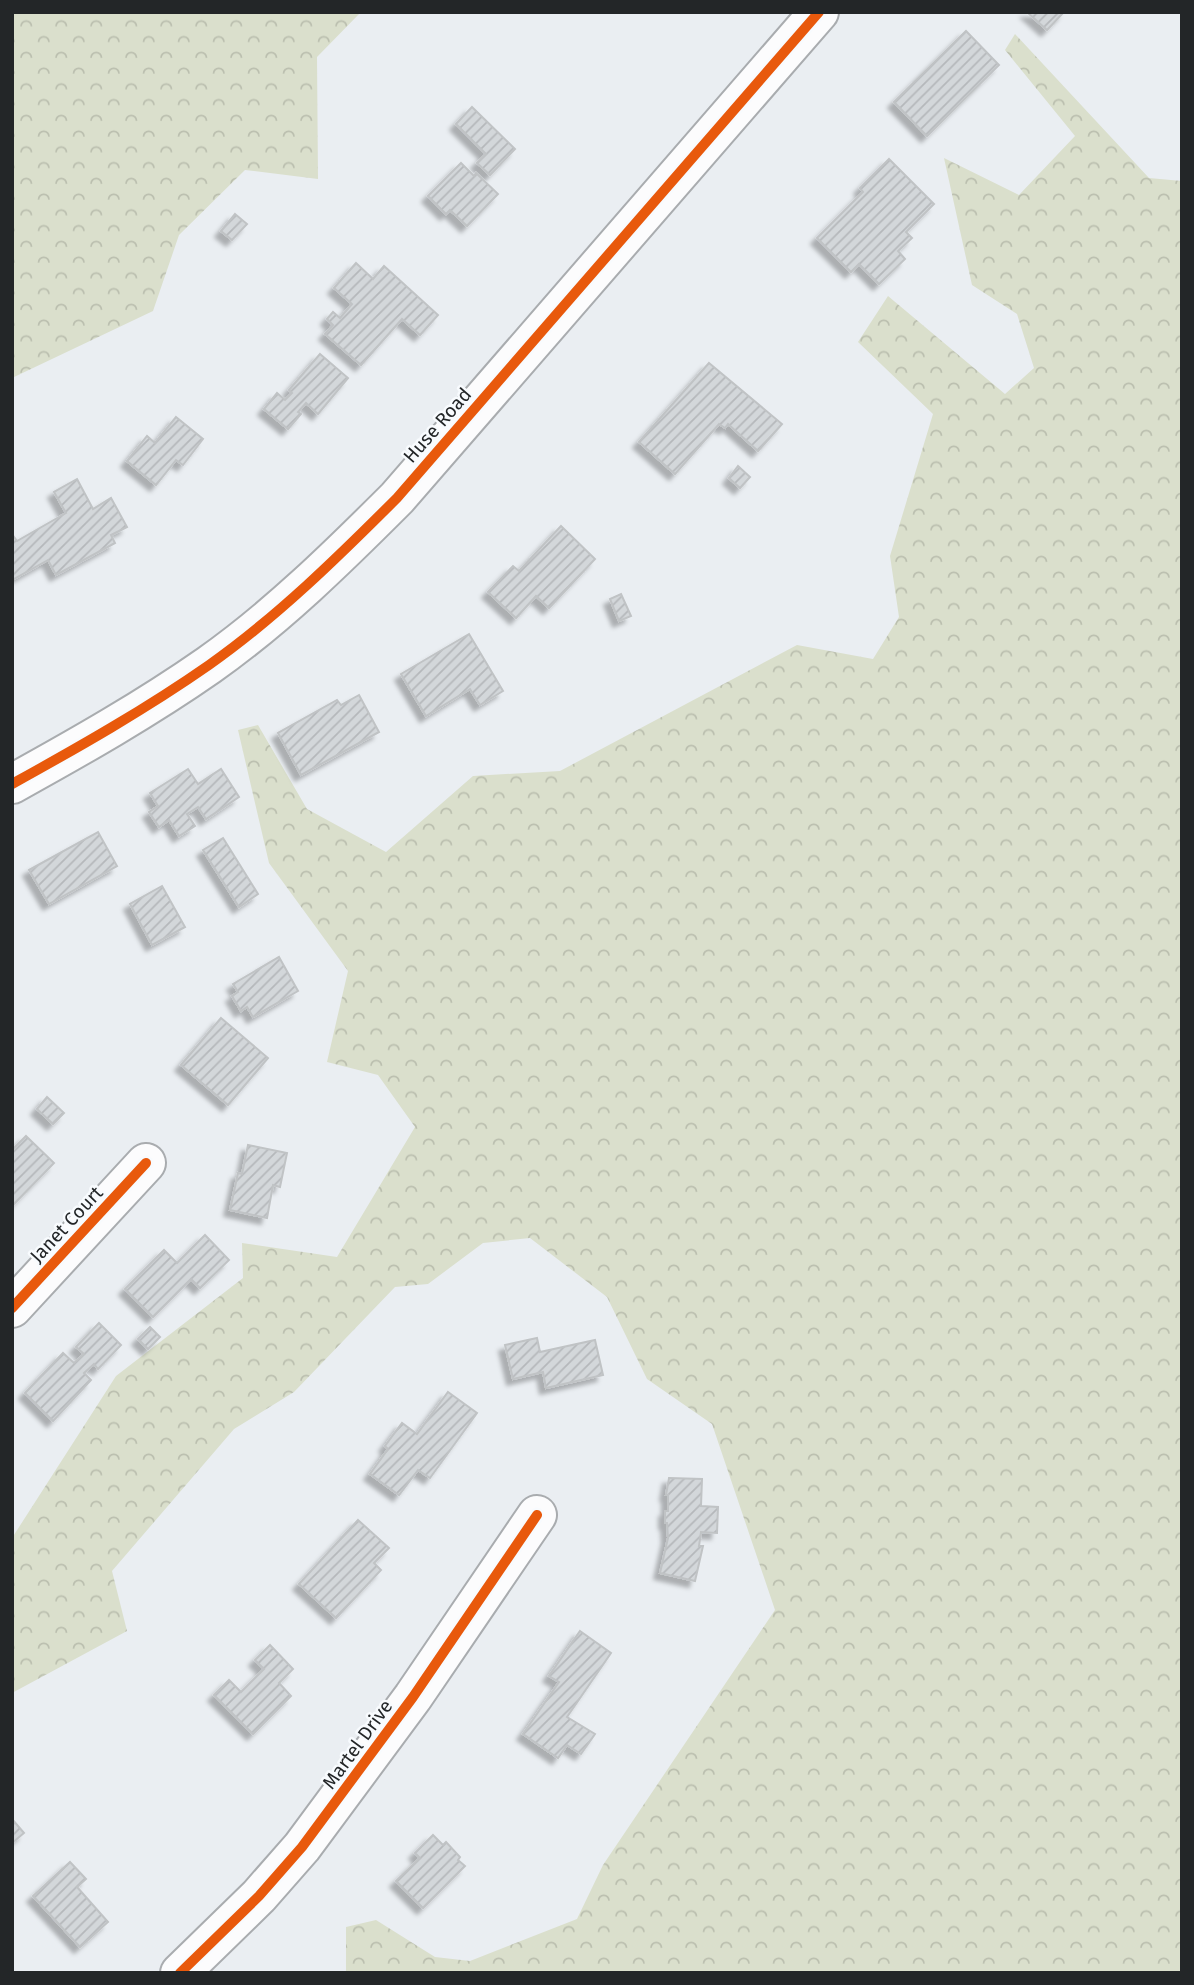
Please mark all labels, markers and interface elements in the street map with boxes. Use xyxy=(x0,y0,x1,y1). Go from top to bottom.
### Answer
street label: Huse Road xyxy=(398,383,476,468)
street label: Janet Court xyxy=(25,1181,108,1267)
street label: Martel Drive xyxy=(317,1695,397,1793)

